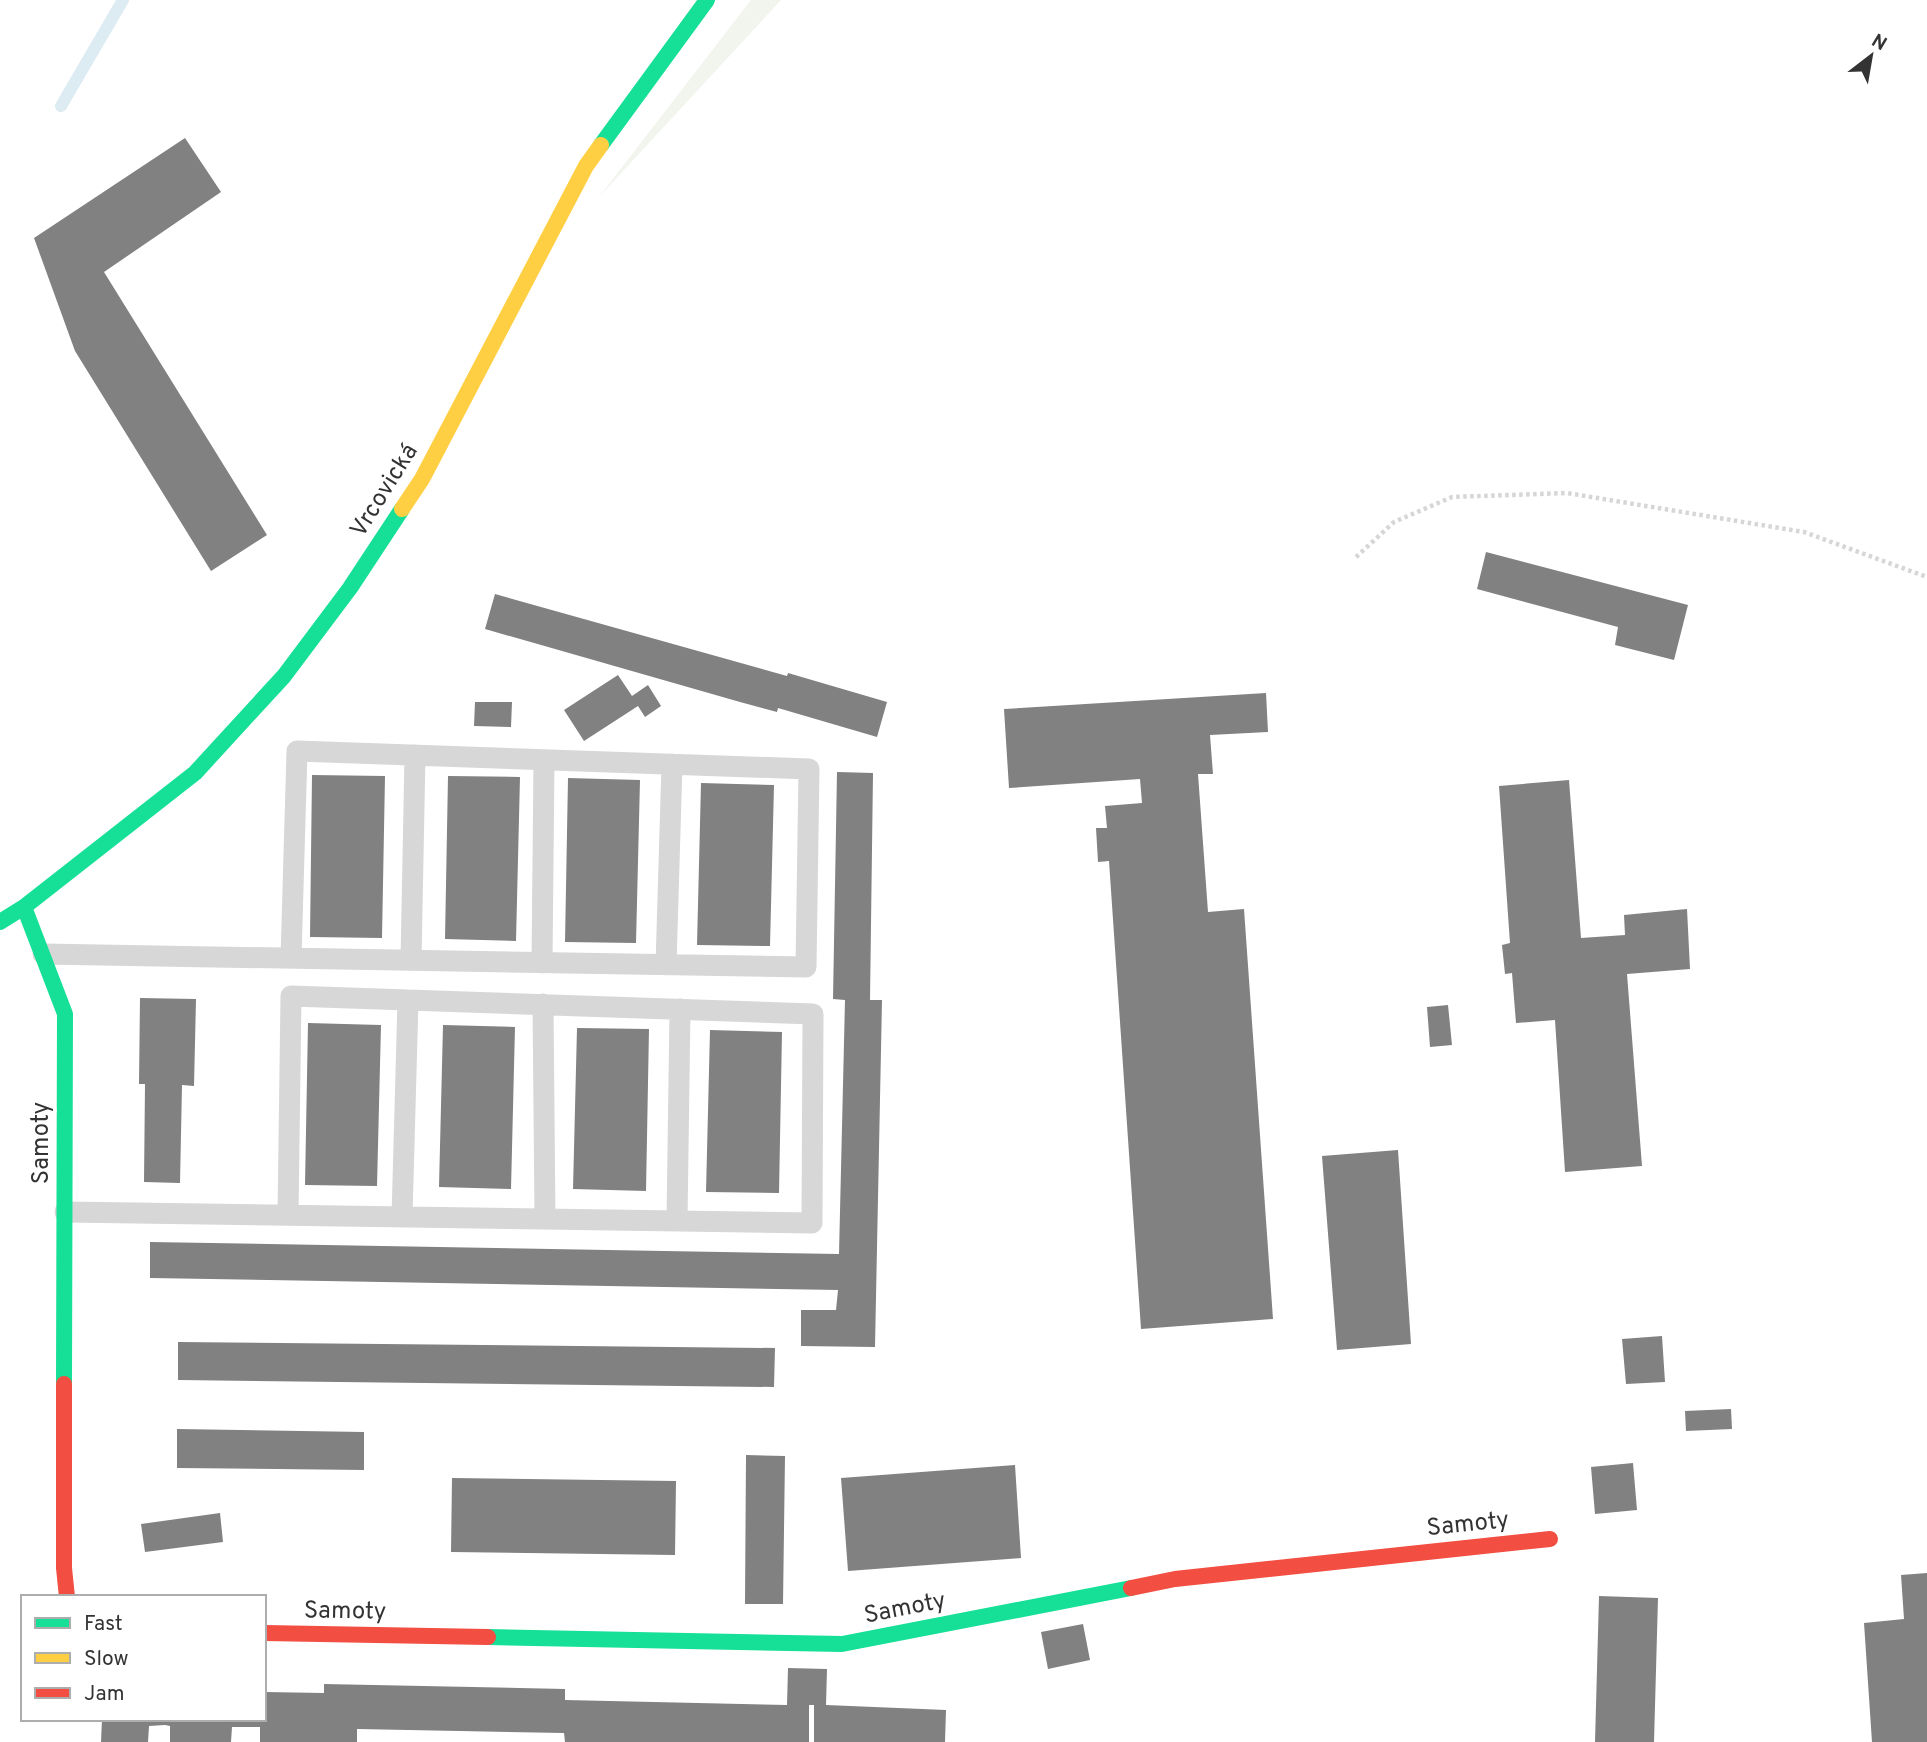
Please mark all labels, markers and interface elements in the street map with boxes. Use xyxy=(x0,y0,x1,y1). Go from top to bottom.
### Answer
north arrow xyxy=(1836,21,1906,91)
text: N xyxy=(1867,29,1891,57)
street label: Vrcovická xyxy=(345,439,425,543)
street label: Samoty xyxy=(27,1102,57,1184)
street label: Samoty xyxy=(1425,1506,1511,1544)
street label: Samoty xyxy=(862,1586,948,1632)
legend xyxy=(21,1595,266,1721)
street label: Samoty xyxy=(303,1596,387,1628)
text: Fast xyxy=(84,1611,123,1638)
text: Slow xyxy=(84,1646,129,1673)
text: Jam xyxy=(84,1681,125,1708)

